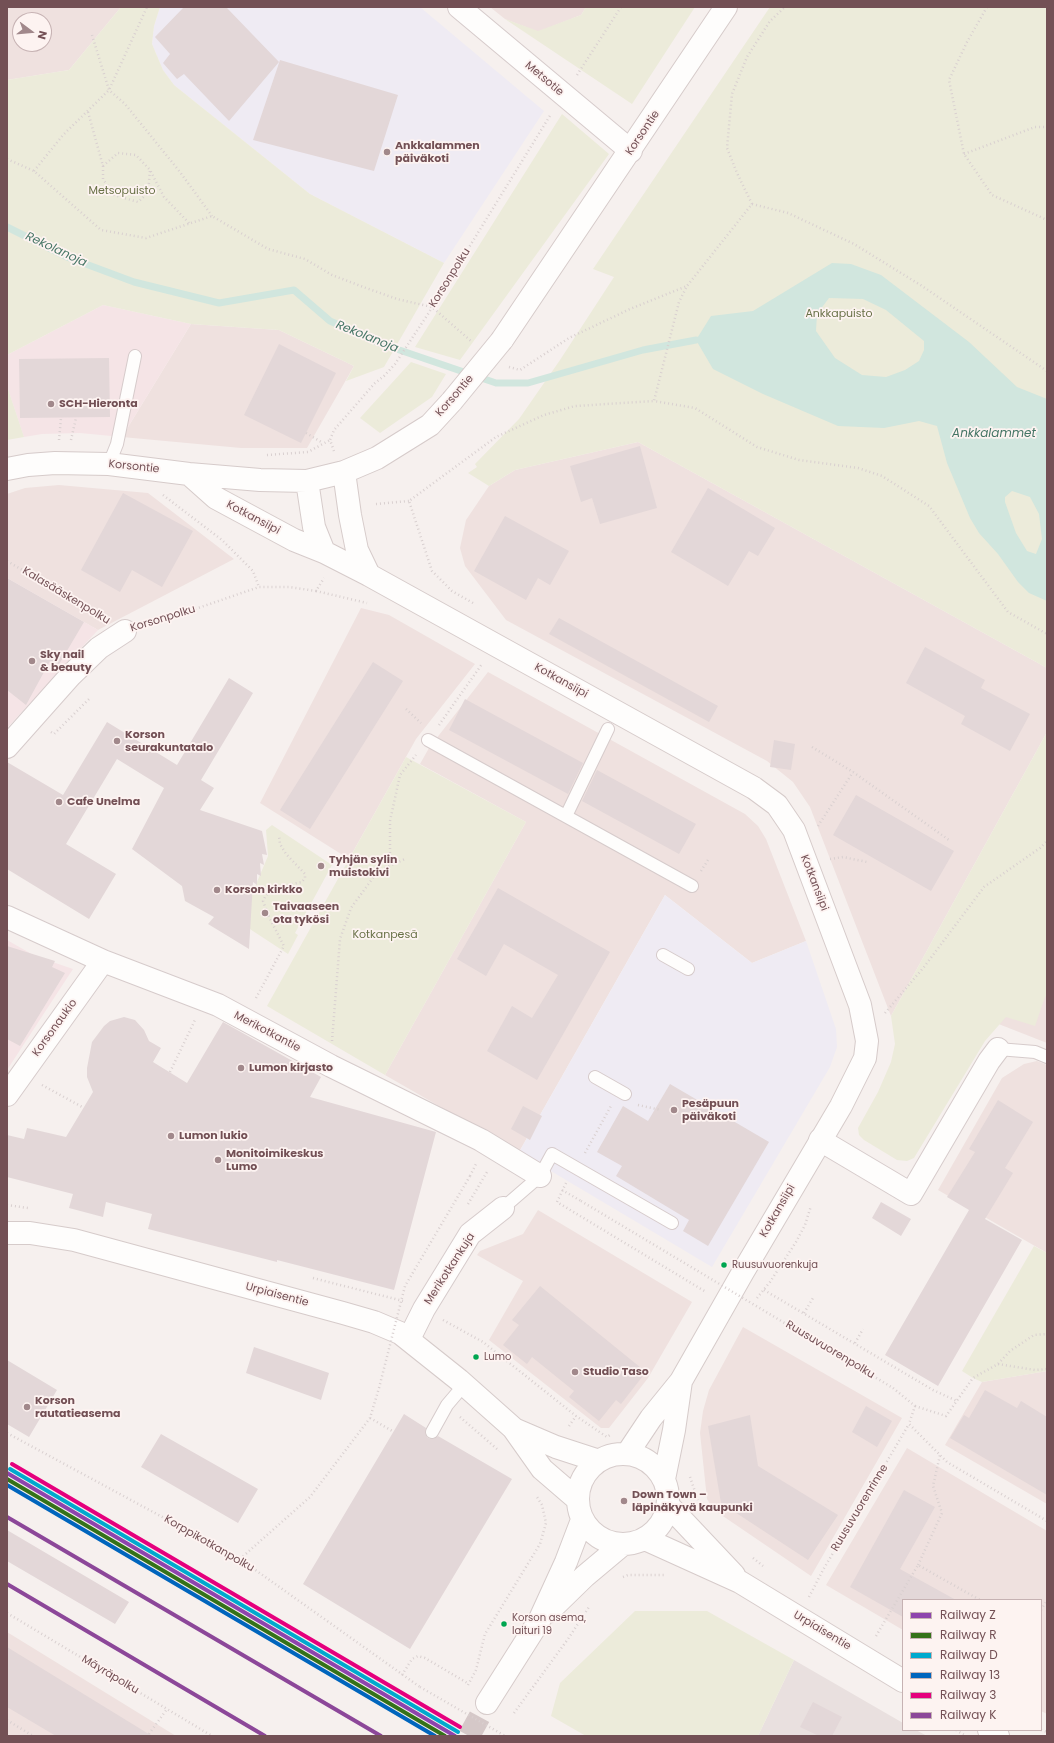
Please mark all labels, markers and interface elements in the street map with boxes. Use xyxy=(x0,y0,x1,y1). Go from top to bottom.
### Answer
north arrow xyxy=(12,12,52,52)
text: N xyxy=(34,29,51,41)
street label: Metsotie xyxy=(522,59,566,99)
street label: Korsontie xyxy=(623,108,663,158)
place label: Ankkalammen päiväkoti xyxy=(395,139,480,165)
marker: Ankkalammen päiväkoti xyxy=(382,147,392,157)
park label: Metsopuisto xyxy=(88,184,156,198)
water label: Rekolanoja xyxy=(23,230,89,270)
street label: Korsonpolku xyxy=(427,246,473,310)
park label: Ankkapuisto xyxy=(805,307,873,321)
water label: Rekolanoja xyxy=(334,318,400,356)
street label: Korsontie xyxy=(433,372,477,420)
place label: SCH-Hieronta xyxy=(59,397,138,411)
marker: SCH-Hieronta xyxy=(46,399,56,409)
water label: Ankkalammet xyxy=(952,427,1036,441)
street label: Korsontie xyxy=(108,458,160,476)
street label: Kotkansiipi xyxy=(224,498,282,538)
street label: Kalasääskenpolku xyxy=(20,565,112,627)
street label: Korsonpolku xyxy=(129,603,197,635)
place label: Sky nail & beauty xyxy=(40,648,92,674)
marker: Sky nail & beauty xyxy=(27,656,37,666)
street label: Kotkansiipi xyxy=(532,661,590,701)
place label: Korson seurakuntatalo xyxy=(125,728,213,754)
marker: Korson seurakuntatalo xyxy=(112,736,122,746)
place label: Cafe Unelma xyxy=(67,795,140,809)
marker: Cafe Unelma xyxy=(54,797,64,807)
place label: Tyhjän sylin muistokivi xyxy=(329,853,397,879)
street label: Kotkansiipi xyxy=(797,853,831,913)
marker: Tyhjän sylin muistokivi xyxy=(316,861,326,871)
place label: Korson kirkko xyxy=(225,883,303,897)
marker: Korson kirkko xyxy=(212,885,222,895)
place label: Taivaaseen ota tykösi xyxy=(273,900,339,926)
marker: Taivaaseen ota tykösi xyxy=(260,908,270,918)
park label: Kotkanpesä xyxy=(352,928,418,942)
street label: Korsonaukio xyxy=(30,997,80,1059)
street label: Merikotkantie xyxy=(231,1009,303,1055)
place label: Lumon kirjasto xyxy=(249,1061,333,1075)
marker: Lumon kirjasto xyxy=(236,1063,246,1073)
place label: Pesäpuun päiväkoti xyxy=(682,1097,739,1123)
marker: Pesäpuun päiväkoti xyxy=(669,1105,679,1115)
place label: Lumon lukio xyxy=(179,1129,248,1143)
marker: Lumon lukio xyxy=(166,1131,176,1141)
place label: Monitoimikeskus Lumo xyxy=(226,1147,323,1173)
marker: Monitoimikeskus Lumo xyxy=(213,1155,223,1165)
street label: Kotkansiipi xyxy=(758,1182,798,1240)
street label: Merikotkankuja xyxy=(422,1231,478,1307)
place label: Ruusuvuorenkuja xyxy=(732,1259,818,1271)
marker: Ruusuvuorenkuja xyxy=(719,1260,729,1270)
street label: Urpiaisentie xyxy=(244,1280,310,1310)
street label: Ruusuvuorenpolku xyxy=(783,1318,877,1382)
place label: Lumo xyxy=(484,1351,511,1363)
marker: Lumo xyxy=(471,1352,481,1362)
place label: Studio Taso xyxy=(583,1365,649,1379)
marker: Studio Taso xyxy=(570,1367,580,1377)
place label: Korson rautatieasema xyxy=(35,1394,121,1420)
marker: Korson rautatieasema xyxy=(22,1402,32,1412)
street label: Ruusuvuorenrinne xyxy=(829,1462,891,1554)
place label: Down Town – läpinäkyvä kaupunki xyxy=(632,1488,753,1514)
marker: Down Town – läpinäkyvä kaupunki xyxy=(619,1496,629,1506)
street label: Korppikotkanpolku xyxy=(162,1513,256,1575)
legend xyxy=(902,1599,1042,1731)
text: Railway Z xyxy=(940,1606,996,1623)
street label: Urpiaisentie xyxy=(791,1609,853,1653)
place label: Korson asema, laituri 19 xyxy=(512,1612,586,1636)
marker: Korson asema, laituri 19 xyxy=(499,1619,509,1629)
text: Railway R xyxy=(940,1626,997,1643)
text: Railway D xyxy=(940,1646,998,1663)
street label: Mäyräpolku xyxy=(79,1653,141,1697)
text: Railway 13 xyxy=(940,1666,1000,1683)
text: Railway 3 xyxy=(940,1686,996,1703)
text: Railway K xyxy=(940,1706,996,1723)

